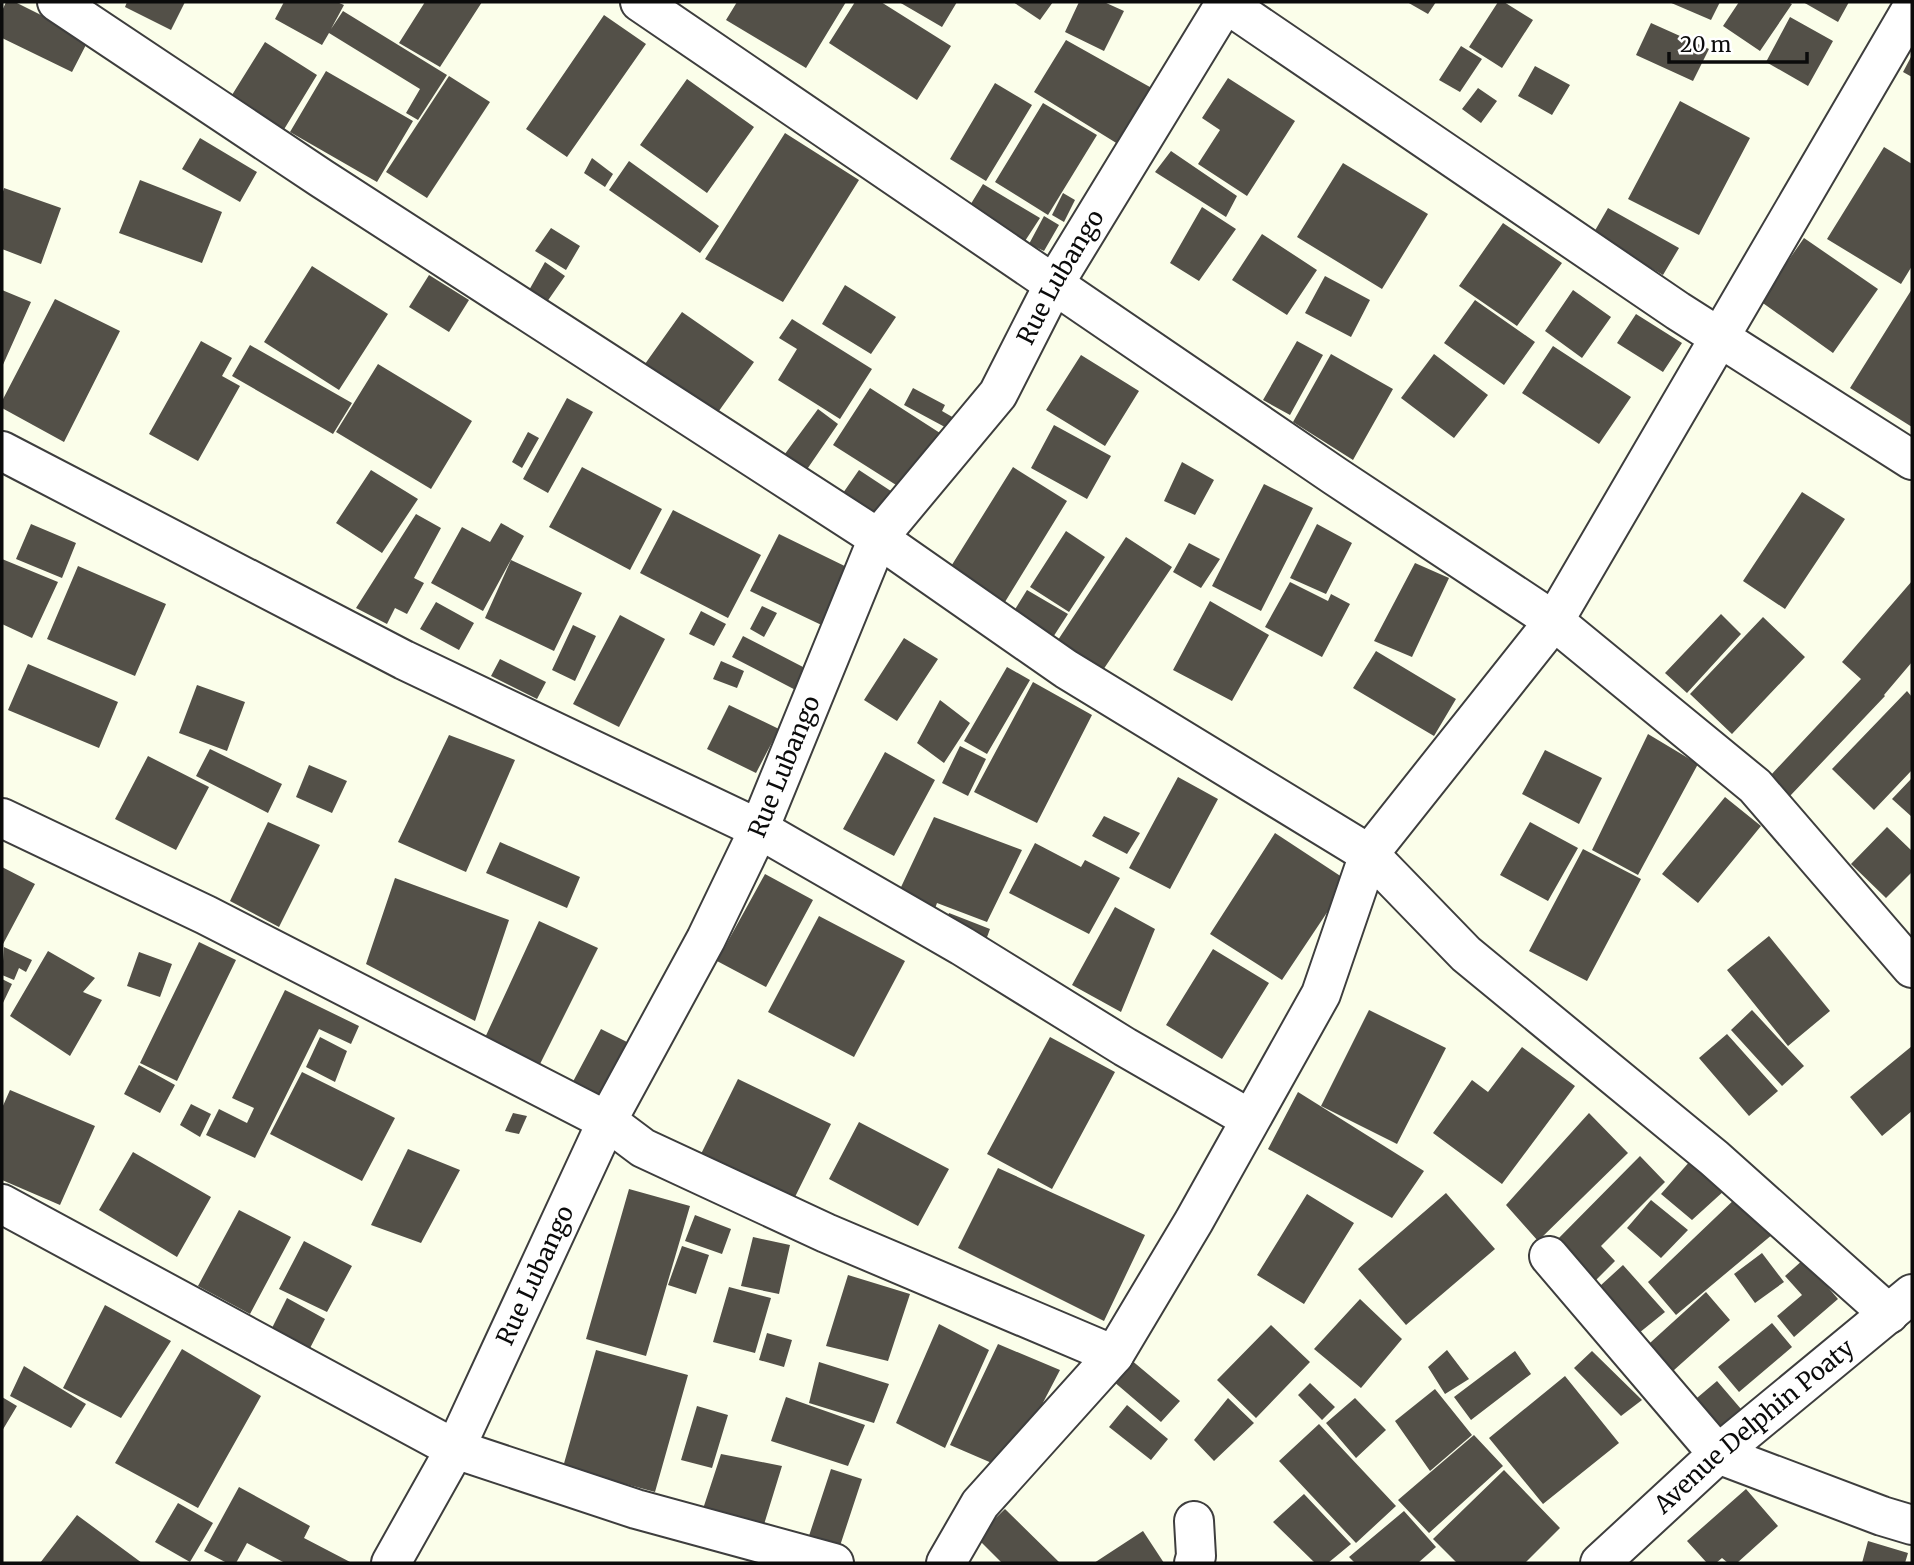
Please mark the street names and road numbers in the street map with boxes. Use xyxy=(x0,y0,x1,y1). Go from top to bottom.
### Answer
street label: Rue Lubango xyxy=(1010,204,1111,350)
street label: Rue Lubango xyxy=(741,691,827,842)
street label: Rue Lubango xyxy=(489,1201,581,1350)
street label: Avenue Delphin Poaty xyxy=(1647,1332,1860,1521)

